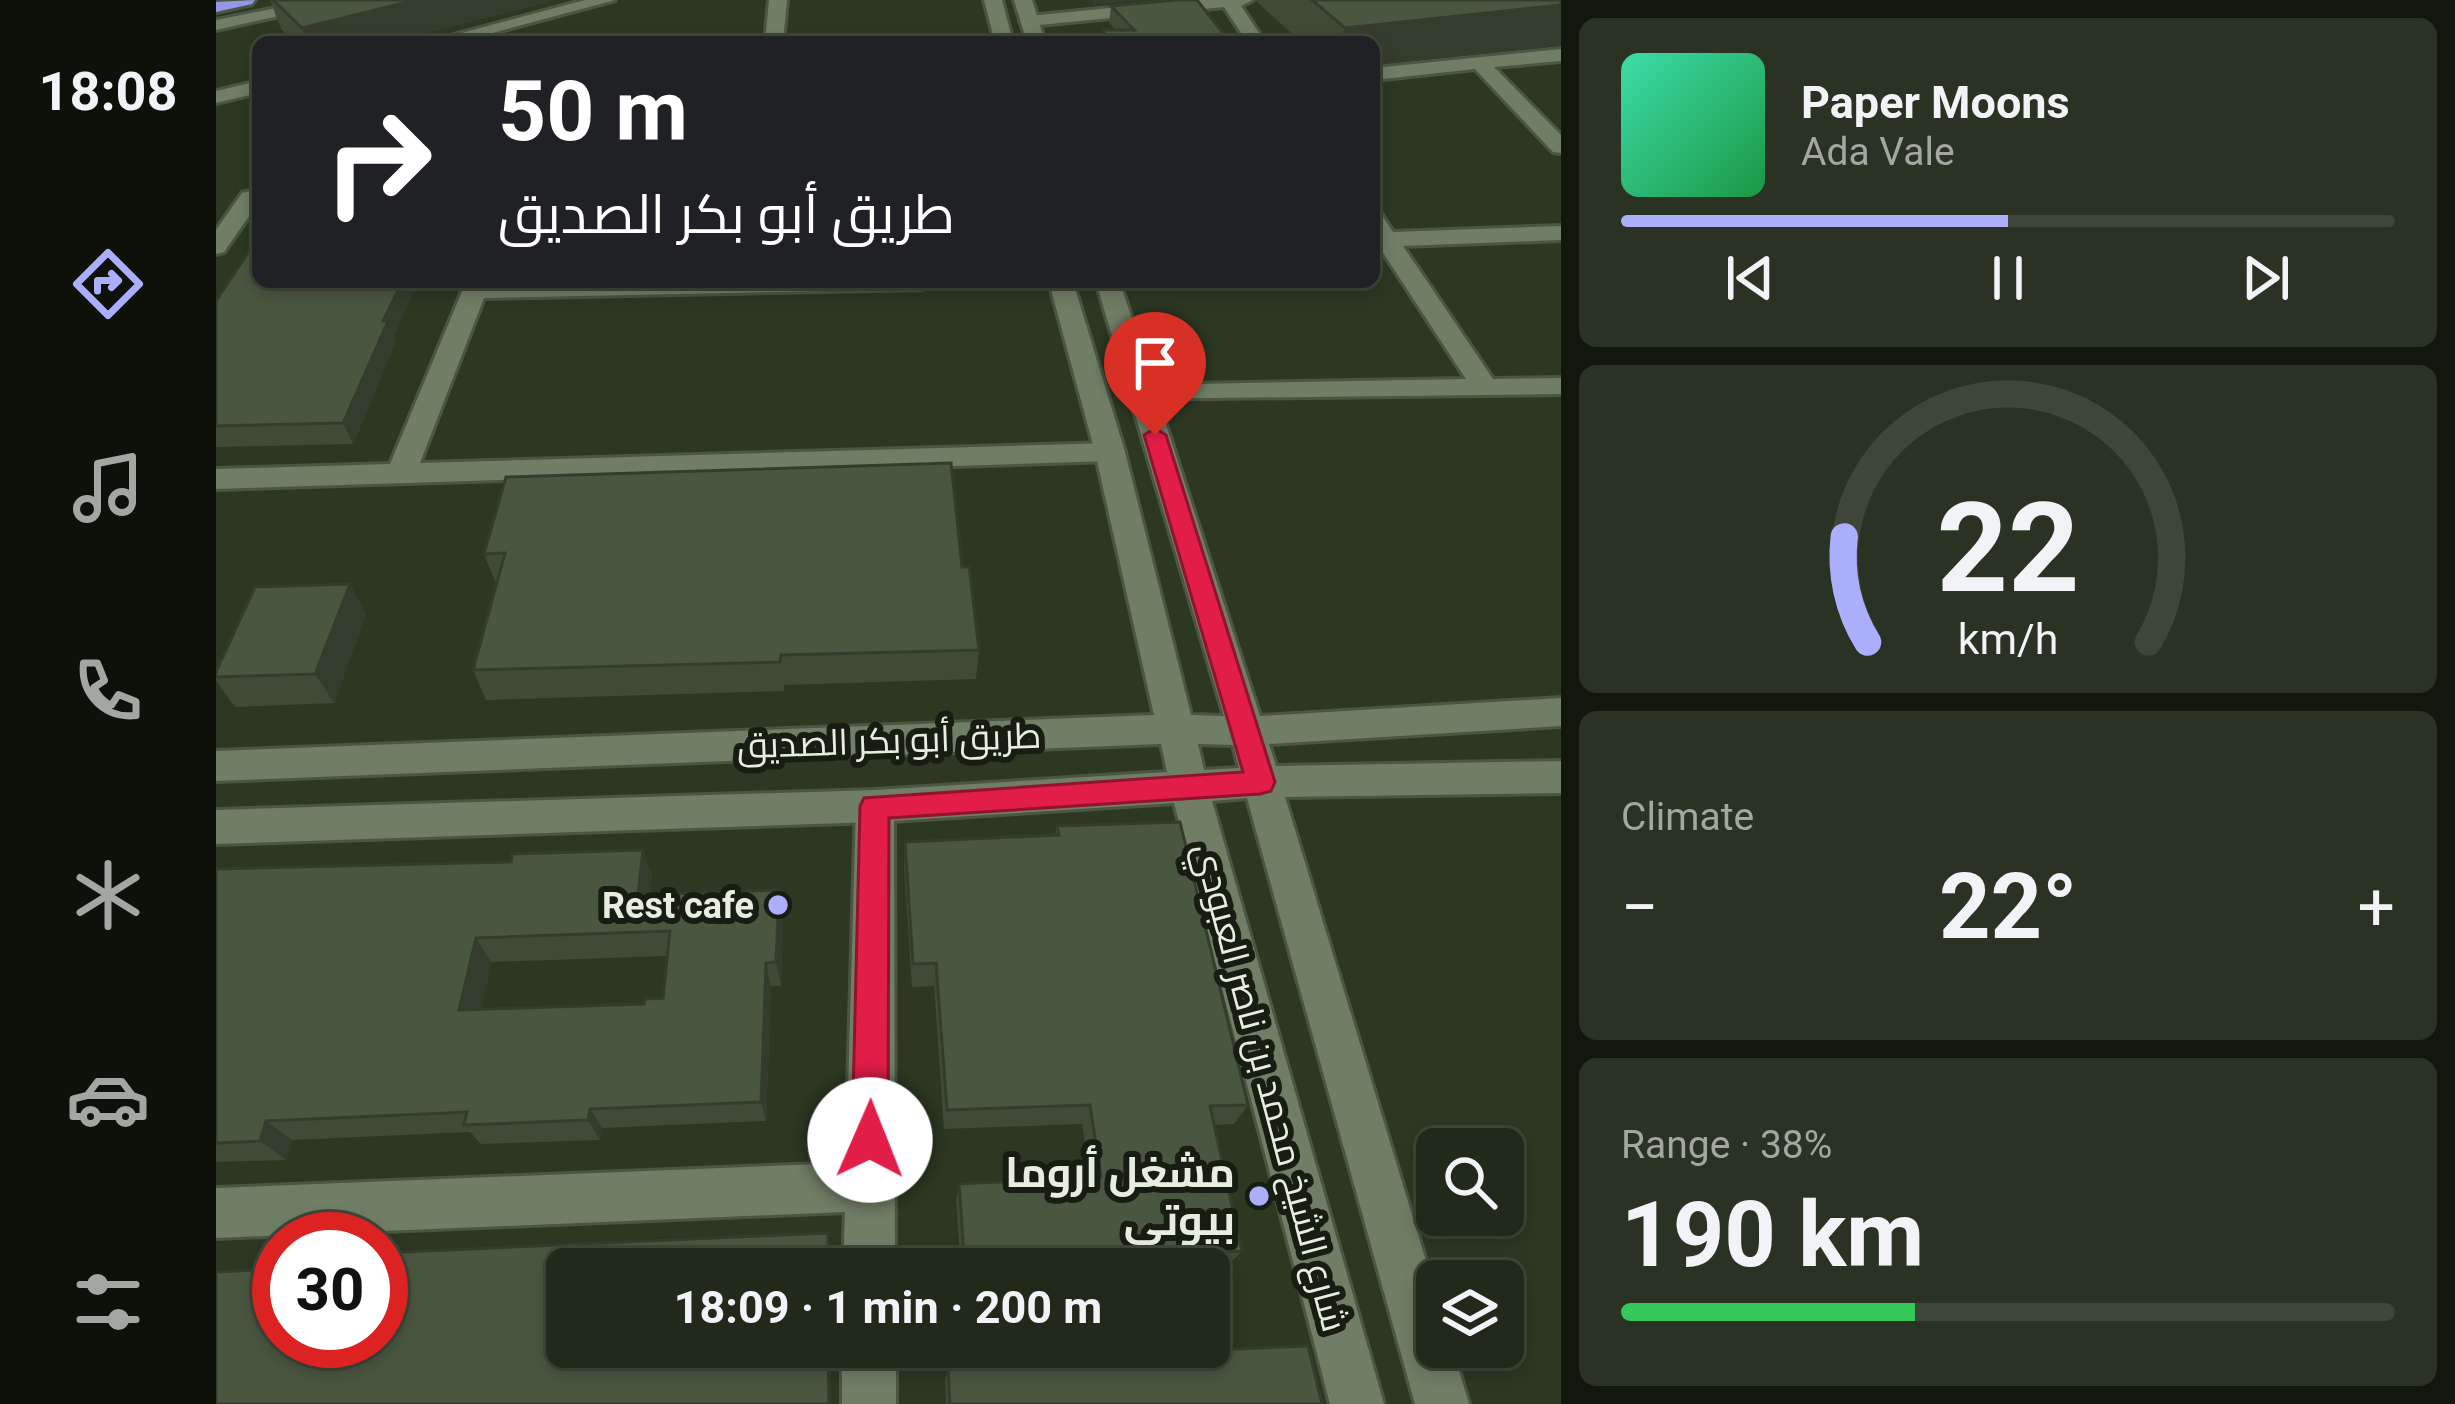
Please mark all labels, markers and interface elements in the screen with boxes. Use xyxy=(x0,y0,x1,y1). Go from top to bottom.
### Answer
text: 18:08 xyxy=(38,60,178,123)
text: 50 m xyxy=(498,62,688,161)
text: Paper Moons xyxy=(1801,76,2070,129)
icon: right xyxy=(300,84,456,240)
text: Ada Vale xyxy=(1801,129,1955,175)
text: طريق أبو بكر الصديق xyxy=(498,183,955,246)
icon: directions xyxy=(66,242,150,326)
icon: previous xyxy=(1717,245,1783,311)
icon: pause xyxy=(1975,245,2041,311)
icon: next xyxy=(2233,245,2299,311)
pin xyxy=(1104,312,1206,435)
icon: arrive xyxy=(1122,330,1188,396)
icon: music xyxy=(66,446,150,530)
text: 22 xyxy=(1936,475,2080,621)
text: km/h xyxy=(1958,614,2058,664)
icon: phone xyxy=(66,649,150,733)
street label: طريق أبو بكر الصديق xyxy=(736,713,1042,768)
text: Climate xyxy=(1621,794,1754,840)
street label: شارع الشيخ محمد بن ناصر العبودي xyxy=(1179,838,1356,1338)
icon: climate xyxy=(66,853,150,937)
text: 22° xyxy=(1939,855,2077,960)
text: − xyxy=(1621,869,1659,946)
text: + xyxy=(2358,869,2395,946)
place label: Rest cafe xyxy=(602,885,754,927)
marker: Rest cafe xyxy=(765,892,791,918)
icon: car xyxy=(66,1057,150,1141)
position arrow xyxy=(807,1077,933,1203)
text: Range · 38% xyxy=(1621,1122,1832,1168)
map controls xyxy=(1416,1128,1524,1368)
button: search xyxy=(1416,1128,1524,1236)
place label: مشغل أروما بيوتي xyxy=(1005,1145,1235,1254)
marker: مشغل أروما بيوتي xyxy=(1246,1183,1272,1209)
text: 190 km xyxy=(1621,1183,1924,1288)
speed limit sign: 30 xyxy=(252,1212,408,1368)
icon: filters xyxy=(66,1260,150,1344)
button: layers xyxy=(1416,1260,1524,1368)
text: 18:09 · 1 min · 200 m xyxy=(674,1281,1102,1334)

